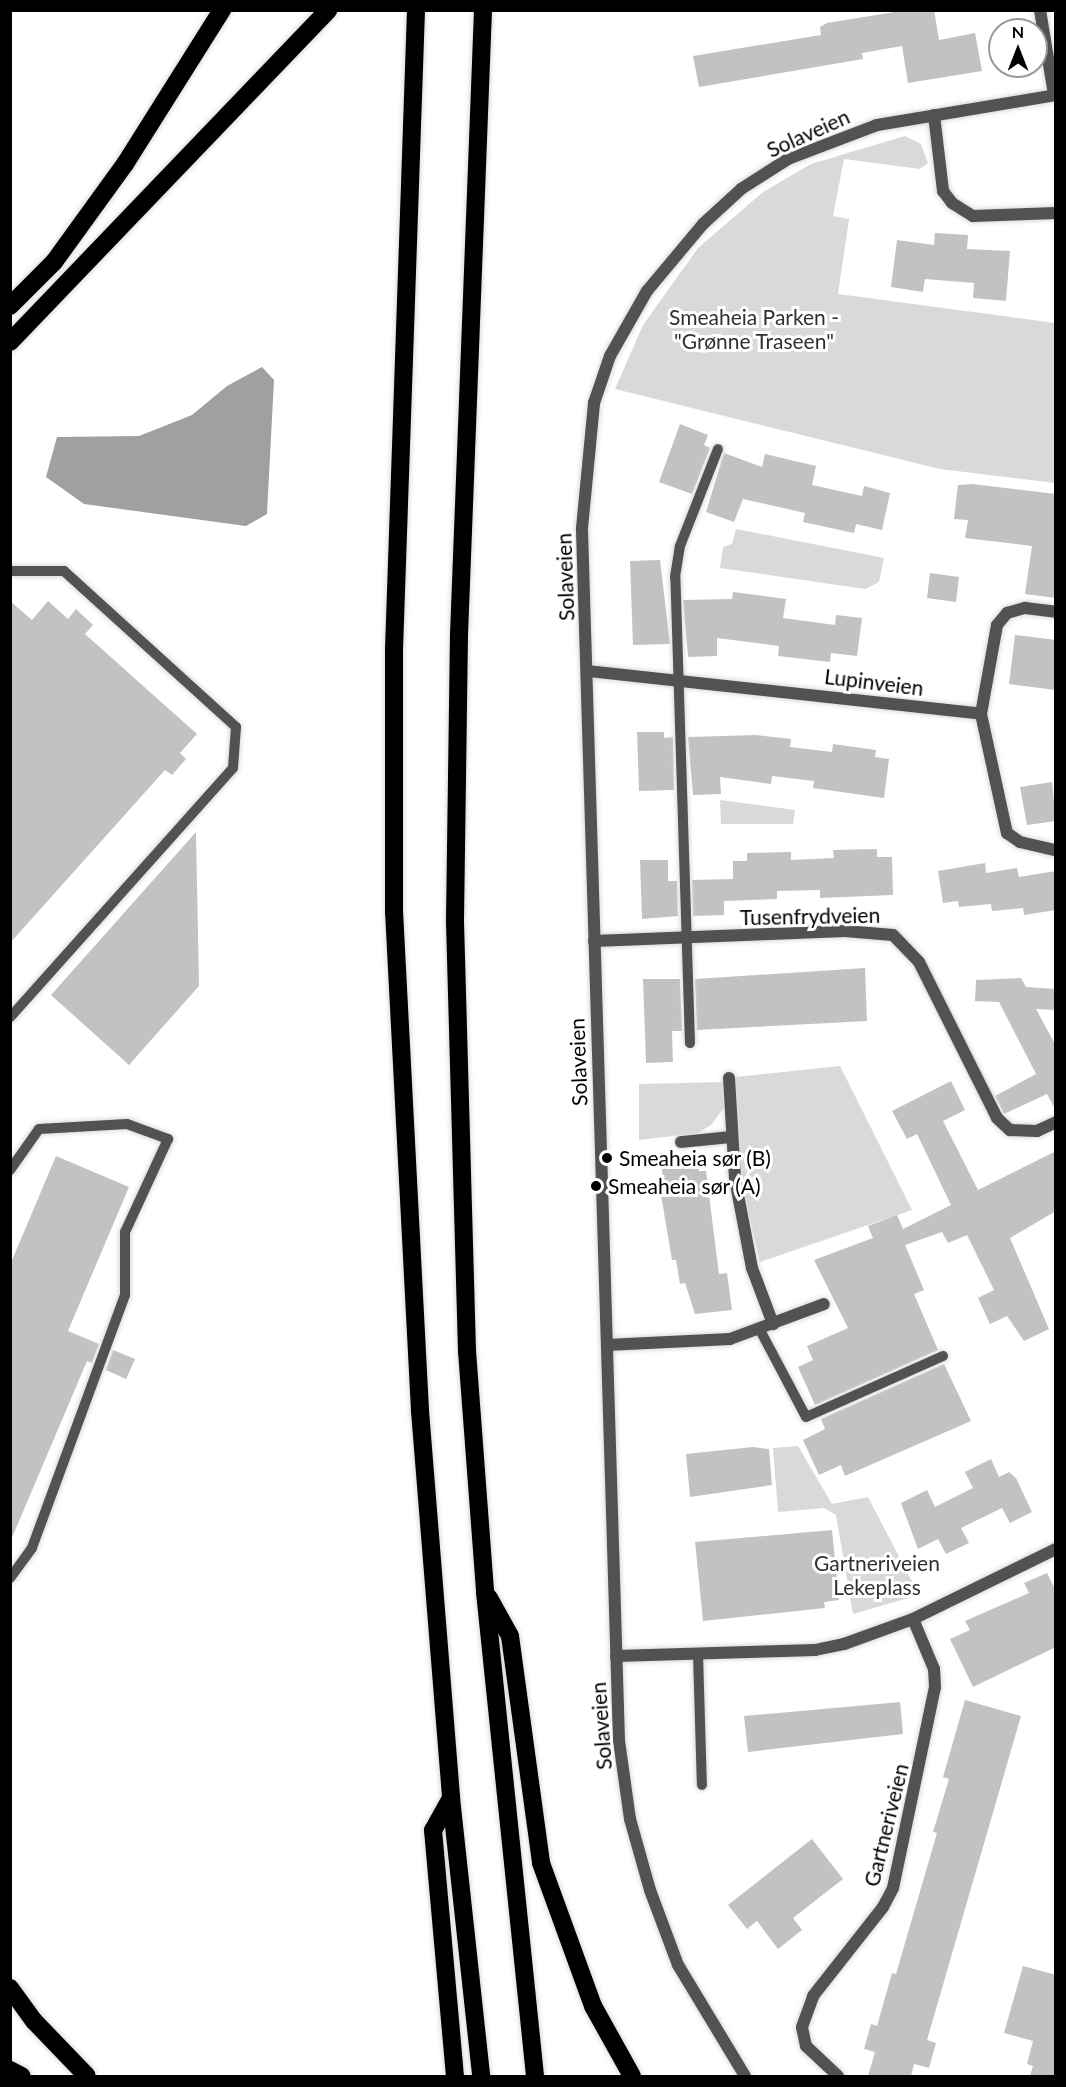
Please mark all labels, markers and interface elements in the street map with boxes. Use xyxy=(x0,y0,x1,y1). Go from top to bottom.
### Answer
north arrow xyxy=(988,18,1048,78)
text: N xyxy=(1012,22,1024,41)
street label: Solaveien xyxy=(763,104,853,162)
park label: Smeaheia Parken - "Grønne Traseen" xyxy=(669,304,839,354)
street label: Solaveien xyxy=(551,533,579,621)
street label: Lupinveien xyxy=(823,663,925,701)
street label: Tusenfrydveien xyxy=(740,902,880,930)
street label: Solaveien xyxy=(564,1018,592,1106)
place label: Smeaheia sør (B) xyxy=(619,1145,771,1171)
marker: Smeaheia sør (B) xyxy=(600,1151,614,1165)
place label: Smeaheia sør (A) xyxy=(608,1173,761,1199)
marker: Smeaheia sør (A) xyxy=(589,1179,603,1193)
park label: Gartneriveien Lekeplass xyxy=(814,1550,940,1600)
street label: Solaveien xyxy=(585,1681,617,1771)
street label: Gartneriveien xyxy=(859,1761,913,1889)

